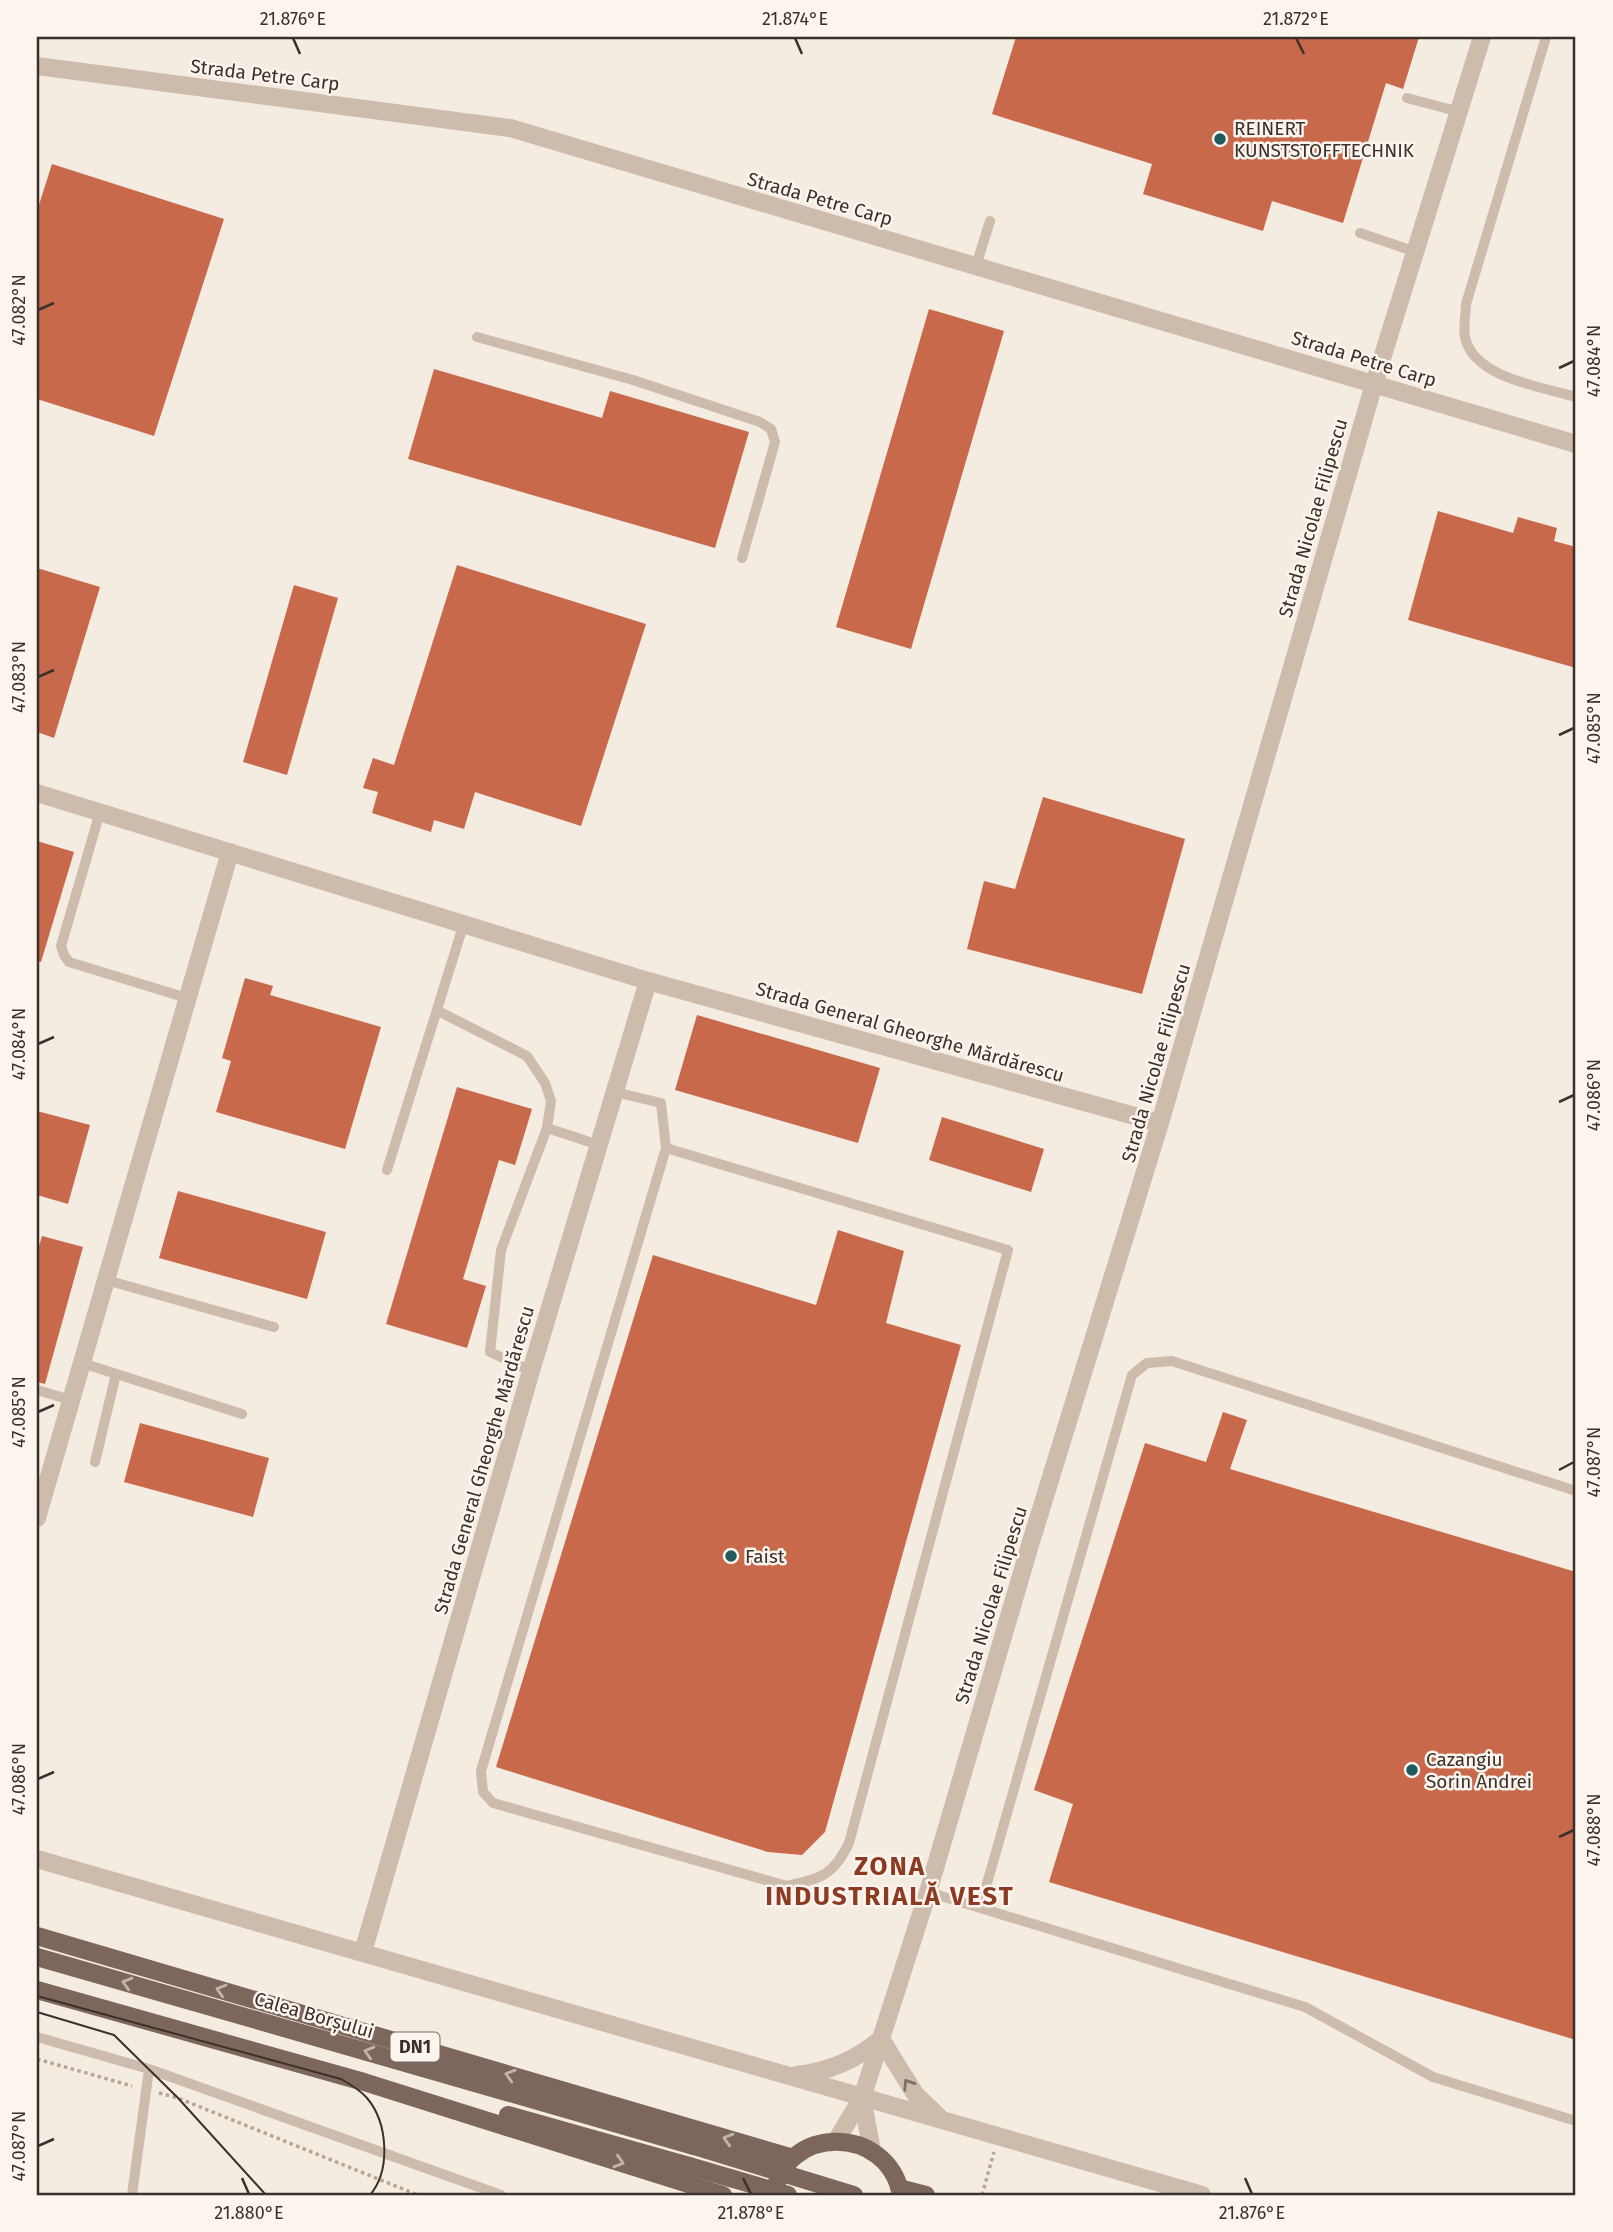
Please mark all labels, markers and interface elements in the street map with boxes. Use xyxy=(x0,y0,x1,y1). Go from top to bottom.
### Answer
text: 21.876°E xyxy=(260,8,326,30)
text: 21.874°E xyxy=(762,8,828,30)
text: 21.872°E xyxy=(1263,8,1329,30)
street label: Strada Petre Carp xyxy=(189,54,341,96)
place label: REINERT KUNSTSTOFFTECHNIK xyxy=(1234,117,1415,162)
marker: REINERT KUNSTSTOFFTECHNIK xyxy=(1212,131,1228,147)
street label: Strada Petre Carp xyxy=(745,167,895,231)
text: 47.082°N xyxy=(8,274,30,346)
text: 47.084°N xyxy=(1583,325,1605,397)
street label: Strada Petre Carp xyxy=(1289,326,1439,392)
street label: Strada Nicolae Filipescu xyxy=(1274,416,1352,620)
text: 47.083°N xyxy=(8,641,30,713)
text: 47.085°N xyxy=(1583,692,1605,764)
street label: Strada Nicolae Filipescu xyxy=(1117,961,1195,1165)
street label: Strada General Gheorghe Mărdărescu xyxy=(753,977,1067,1087)
text: 47.084°N xyxy=(8,1008,30,1080)
text: 47.086°N xyxy=(1583,1059,1605,1131)
street label: Strada General Gheorghe Mărdărescu xyxy=(429,1303,539,1617)
text: 47.085°N xyxy=(8,1376,30,1448)
text: 47.087°N xyxy=(1583,1427,1605,1497)
street label: Strada Nicolae Filipescu xyxy=(950,1503,1032,1707)
place label: Faist xyxy=(745,1545,785,1568)
marker: Faist xyxy=(723,1548,739,1564)
text: 47.086°N xyxy=(8,1743,30,1815)
place label: Cazangiu Sorin Andrei xyxy=(1426,1748,1532,1793)
marker: Cazangiu Sorin Andrei xyxy=(1404,1762,1420,1778)
text: 47.088°N xyxy=(1583,1794,1605,1866)
district label: ZONA INDUSTRIALĂ VEST xyxy=(765,1851,1015,1912)
one-way arrow xyxy=(121,1976,133,1991)
one-way arrow xyxy=(215,1984,227,1998)
street label: Calea Borșului xyxy=(251,1987,376,2044)
road number: DN1 xyxy=(390,2033,440,2062)
one-way arrow xyxy=(363,2046,375,2061)
one-way arrow xyxy=(504,2068,516,2083)
one-way arrow xyxy=(903,2078,916,2091)
text: 47.087°N xyxy=(8,2111,30,2181)
one-way arrow xyxy=(722,2132,734,2147)
one-way arrow xyxy=(613,2153,625,2168)
text: 21.880°E xyxy=(214,2202,284,2224)
text: 21.878°E xyxy=(718,2202,784,2224)
text: 21.876°E xyxy=(1219,2202,1285,2224)

